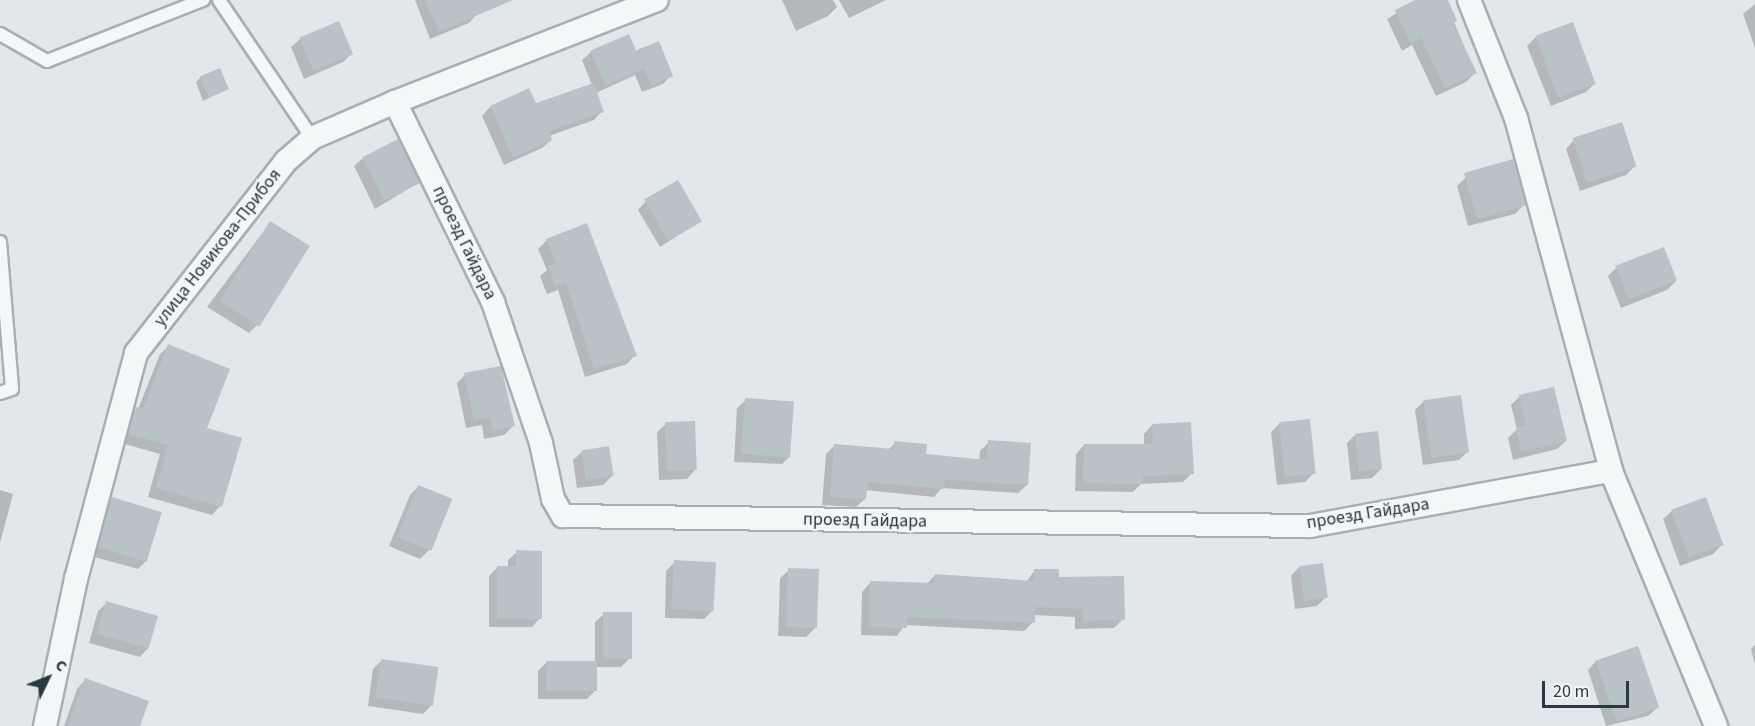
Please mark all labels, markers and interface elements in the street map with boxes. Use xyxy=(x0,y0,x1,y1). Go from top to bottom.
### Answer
street label: улица Новикова-Прибоя xyxy=(150,165,286,331)
street label: проезд Гайдара xyxy=(427,182,501,304)
street label: проезд Гайдара xyxy=(1305,494,1431,534)
street label: проезд Гайдара xyxy=(803,509,927,533)
north arrow xyxy=(18,648,78,708)
text: С xyxy=(50,655,72,677)
scale bar xyxy=(1545,669,1632,707)
text: 20 m xyxy=(1553,679,1589,704)

